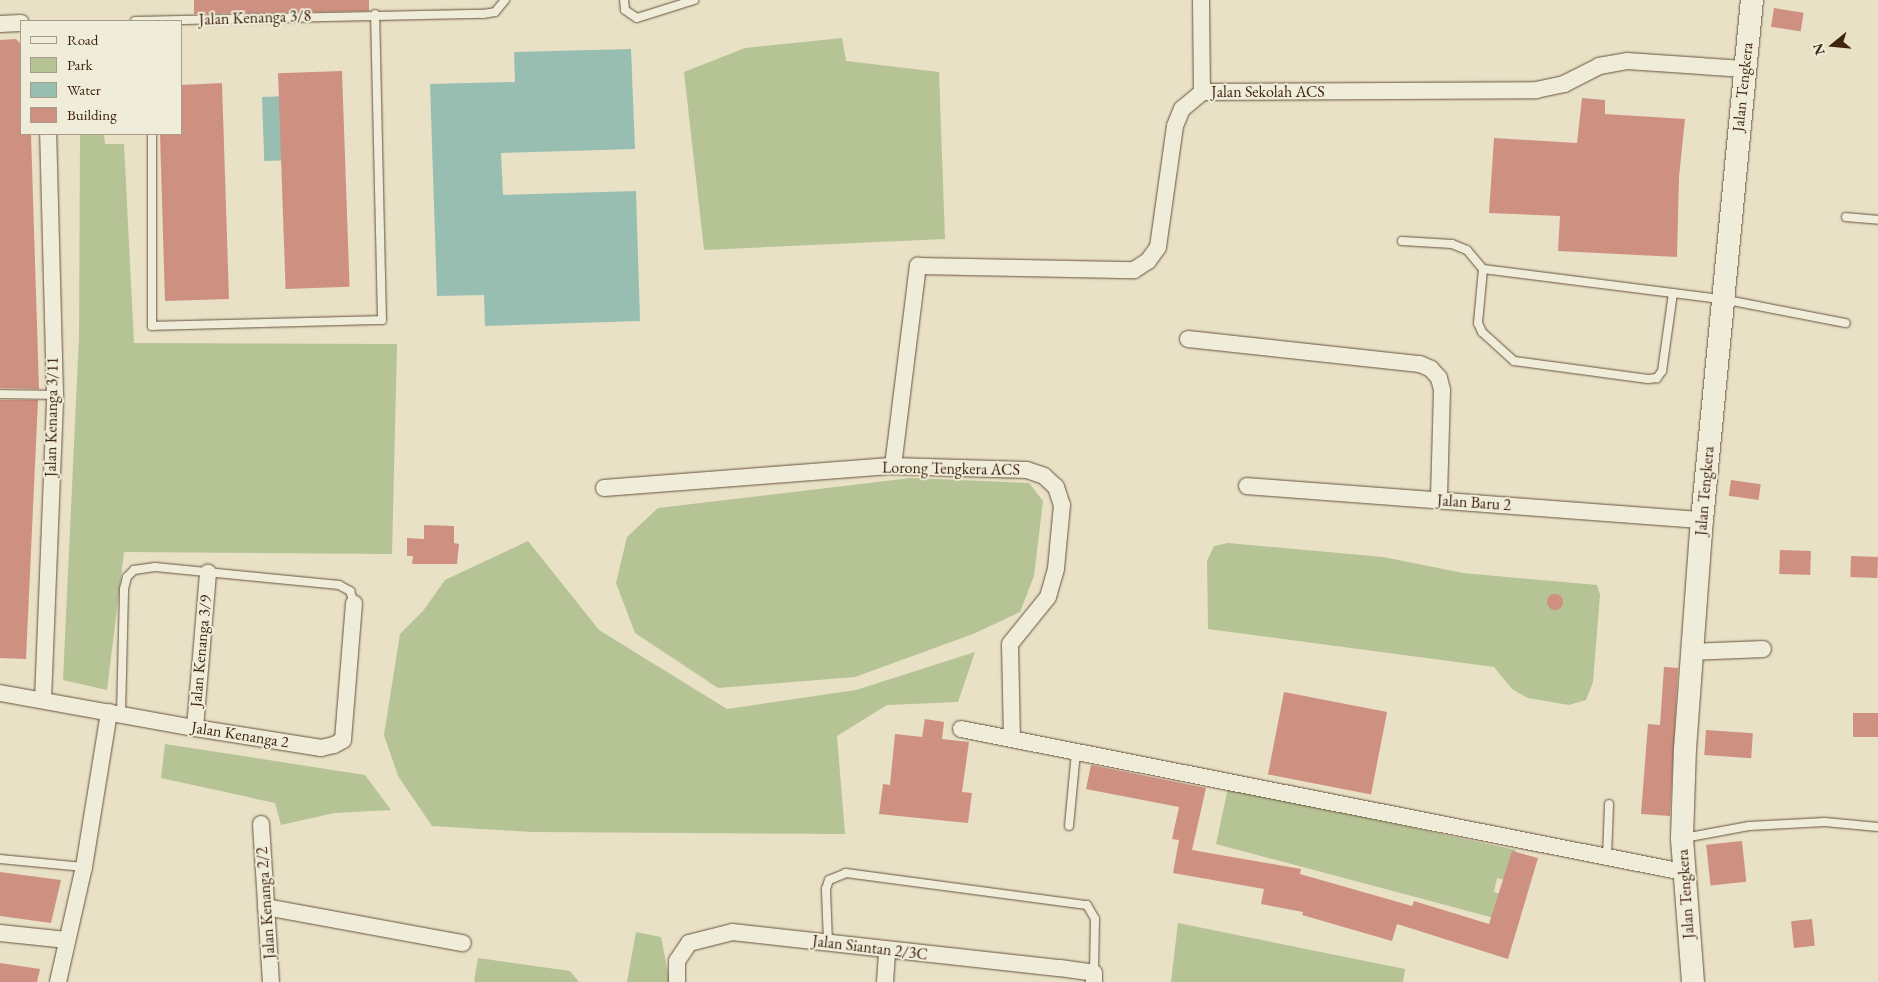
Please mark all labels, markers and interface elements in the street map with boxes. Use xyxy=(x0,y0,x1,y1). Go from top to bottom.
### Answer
street label: Jalan Kenanga 3/8 xyxy=(198,6,312,30)
legend xyxy=(20,20,182,135)
north arrow xyxy=(1808,20,1858,70)
text: Road xyxy=(67,30,98,49)
street label: Jalan Tengkera xyxy=(1729,41,1757,133)
text: N xyxy=(1808,41,1829,57)
text: Park xyxy=(67,55,93,74)
text: Water xyxy=(67,80,101,99)
street label: Jalan Sekolah ACS xyxy=(1211,82,1325,102)
text: Building xyxy=(67,105,117,124)
street label: Jalan Kenanga 3/11 xyxy=(41,357,63,477)
street label: Jalan Tengkera xyxy=(1692,445,1718,537)
street label: Lorong Tengkera ACS xyxy=(882,458,1020,480)
street label: Jalan Baru 2 xyxy=(1436,491,1512,515)
street label: Jalan Kenanga 3/9 xyxy=(187,594,215,708)
street label: Jalan Kenanga 2 xyxy=(190,718,290,752)
street label: Jalan Kenanga 2/2 xyxy=(253,846,279,960)
street label: Jalan Tengkera xyxy=(1673,849,1699,939)
street label: Jalan Siantan 2/3C xyxy=(811,931,929,965)

